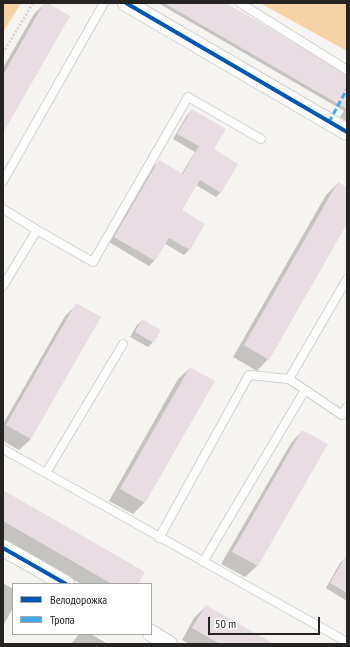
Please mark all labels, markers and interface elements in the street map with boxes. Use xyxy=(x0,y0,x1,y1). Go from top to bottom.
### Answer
legend xyxy=(12,583,152,635)
text: Велодорожка xyxy=(50,592,107,607)
scale bar xyxy=(210,609,322,635)
text: Тропа xyxy=(50,612,75,627)
text: 50 m xyxy=(215,616,236,631)

